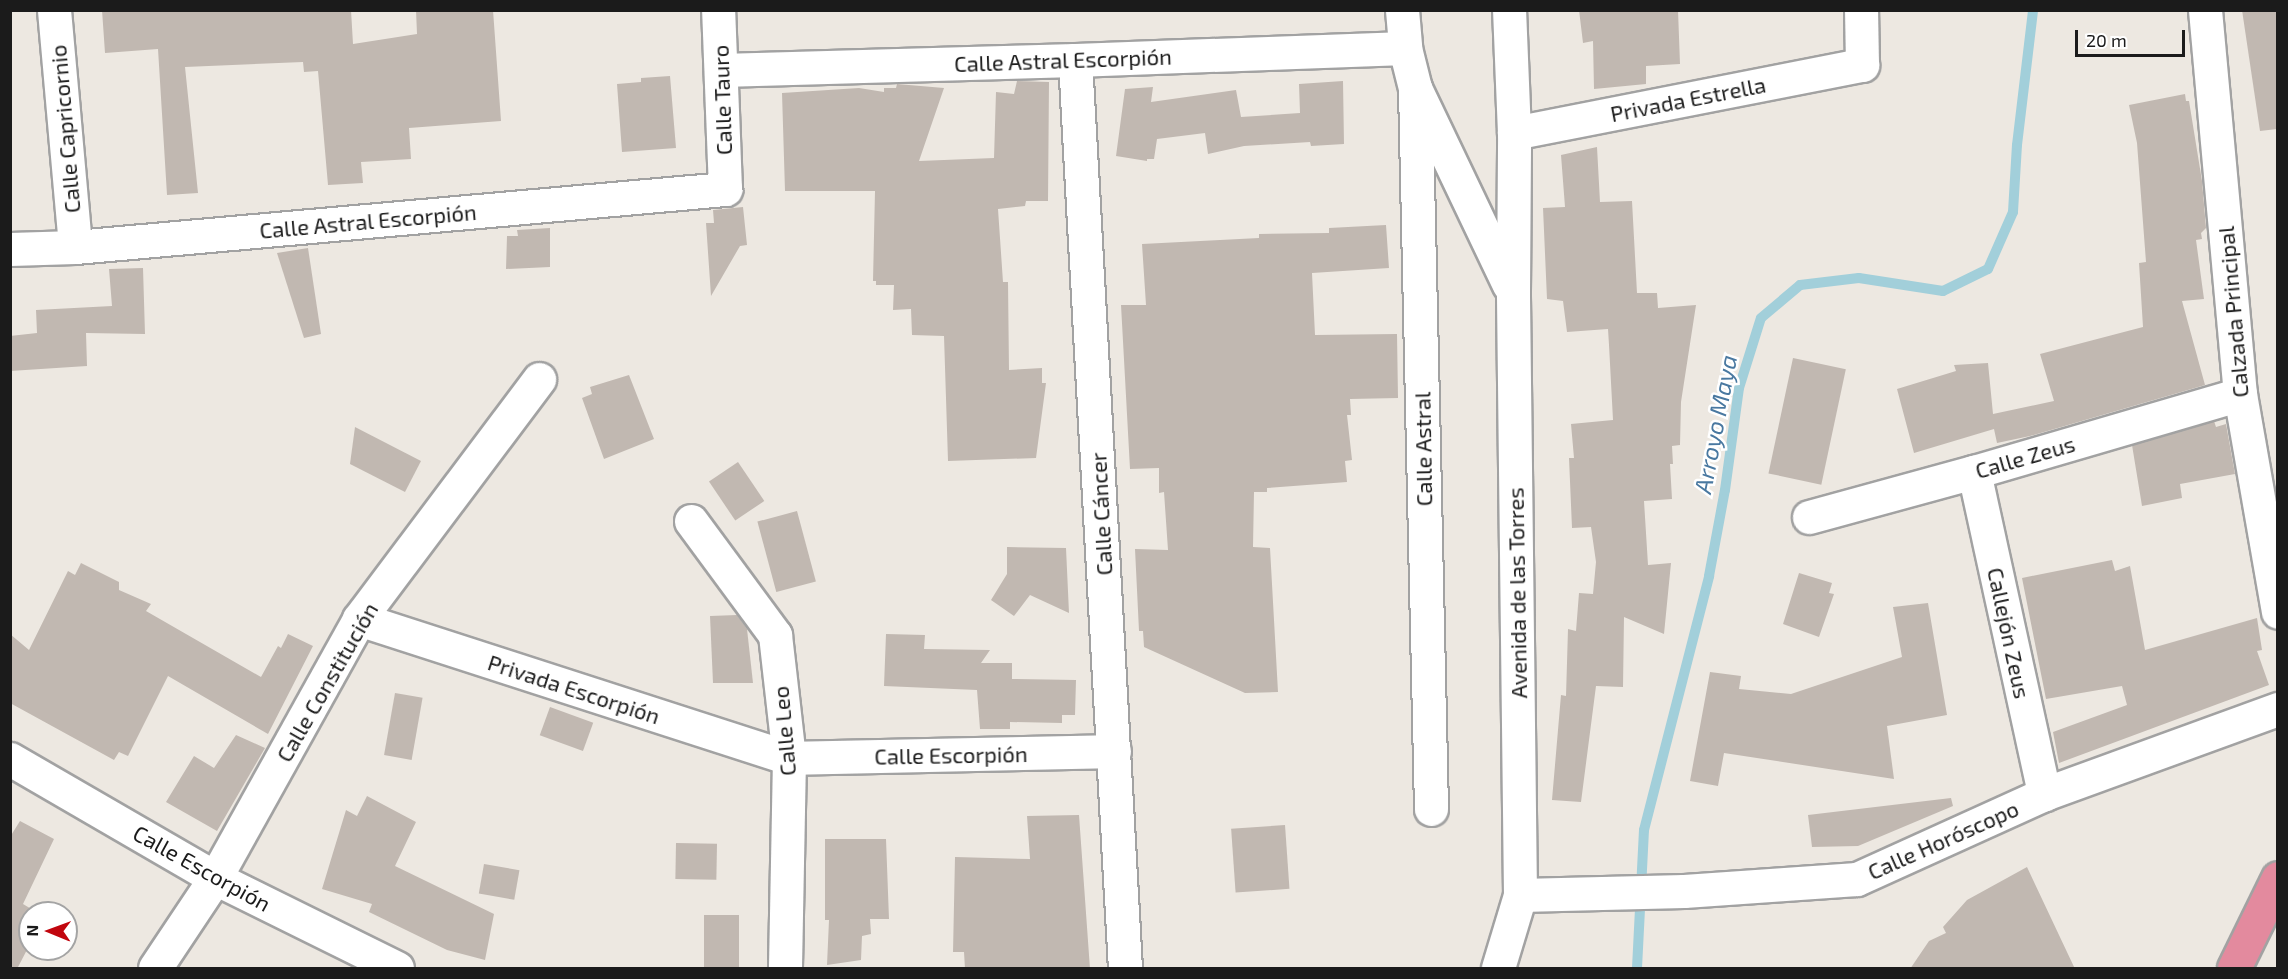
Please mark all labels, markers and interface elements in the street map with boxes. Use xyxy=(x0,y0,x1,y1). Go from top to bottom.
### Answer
scale bar xyxy=(2078,18,2188,56)
text: 20 m xyxy=(2086,29,2127,51)
street label: Calle Astral Escorpión xyxy=(953,43,1173,77)
street label: Calle Capricornio xyxy=(44,44,86,214)
street label: Calle Tauro xyxy=(707,44,737,156)
street label: Privada Estrella xyxy=(1608,71,1768,127)
street label: Calle Astral Escorpión xyxy=(258,198,478,244)
street label: Calzada Principal xyxy=(2212,225,2254,399)
water label: Arroyo Maya xyxy=(1687,352,1743,496)
street label: Calle Astral xyxy=(1409,391,1437,507)
street label: Calle Zeus xyxy=(1972,430,2078,484)
street label: Calle Cáncer xyxy=(1085,452,1117,576)
street label: Avenida de las Torres xyxy=(1502,487,1532,699)
street label: Callejón Zeus xyxy=(1982,565,2036,701)
street label: Calle Constitución xyxy=(271,598,383,766)
street label: Privada Escorpión xyxy=(485,649,663,729)
street label: Calle Leo xyxy=(767,685,801,777)
street label: Calle Escorpión xyxy=(874,740,1028,770)
street label: Calle Horóscopo xyxy=(1864,795,2022,885)
street label: Calle Escorpión xyxy=(129,819,275,917)
north arrow xyxy=(18,901,78,961)
text: N xyxy=(22,925,41,937)

